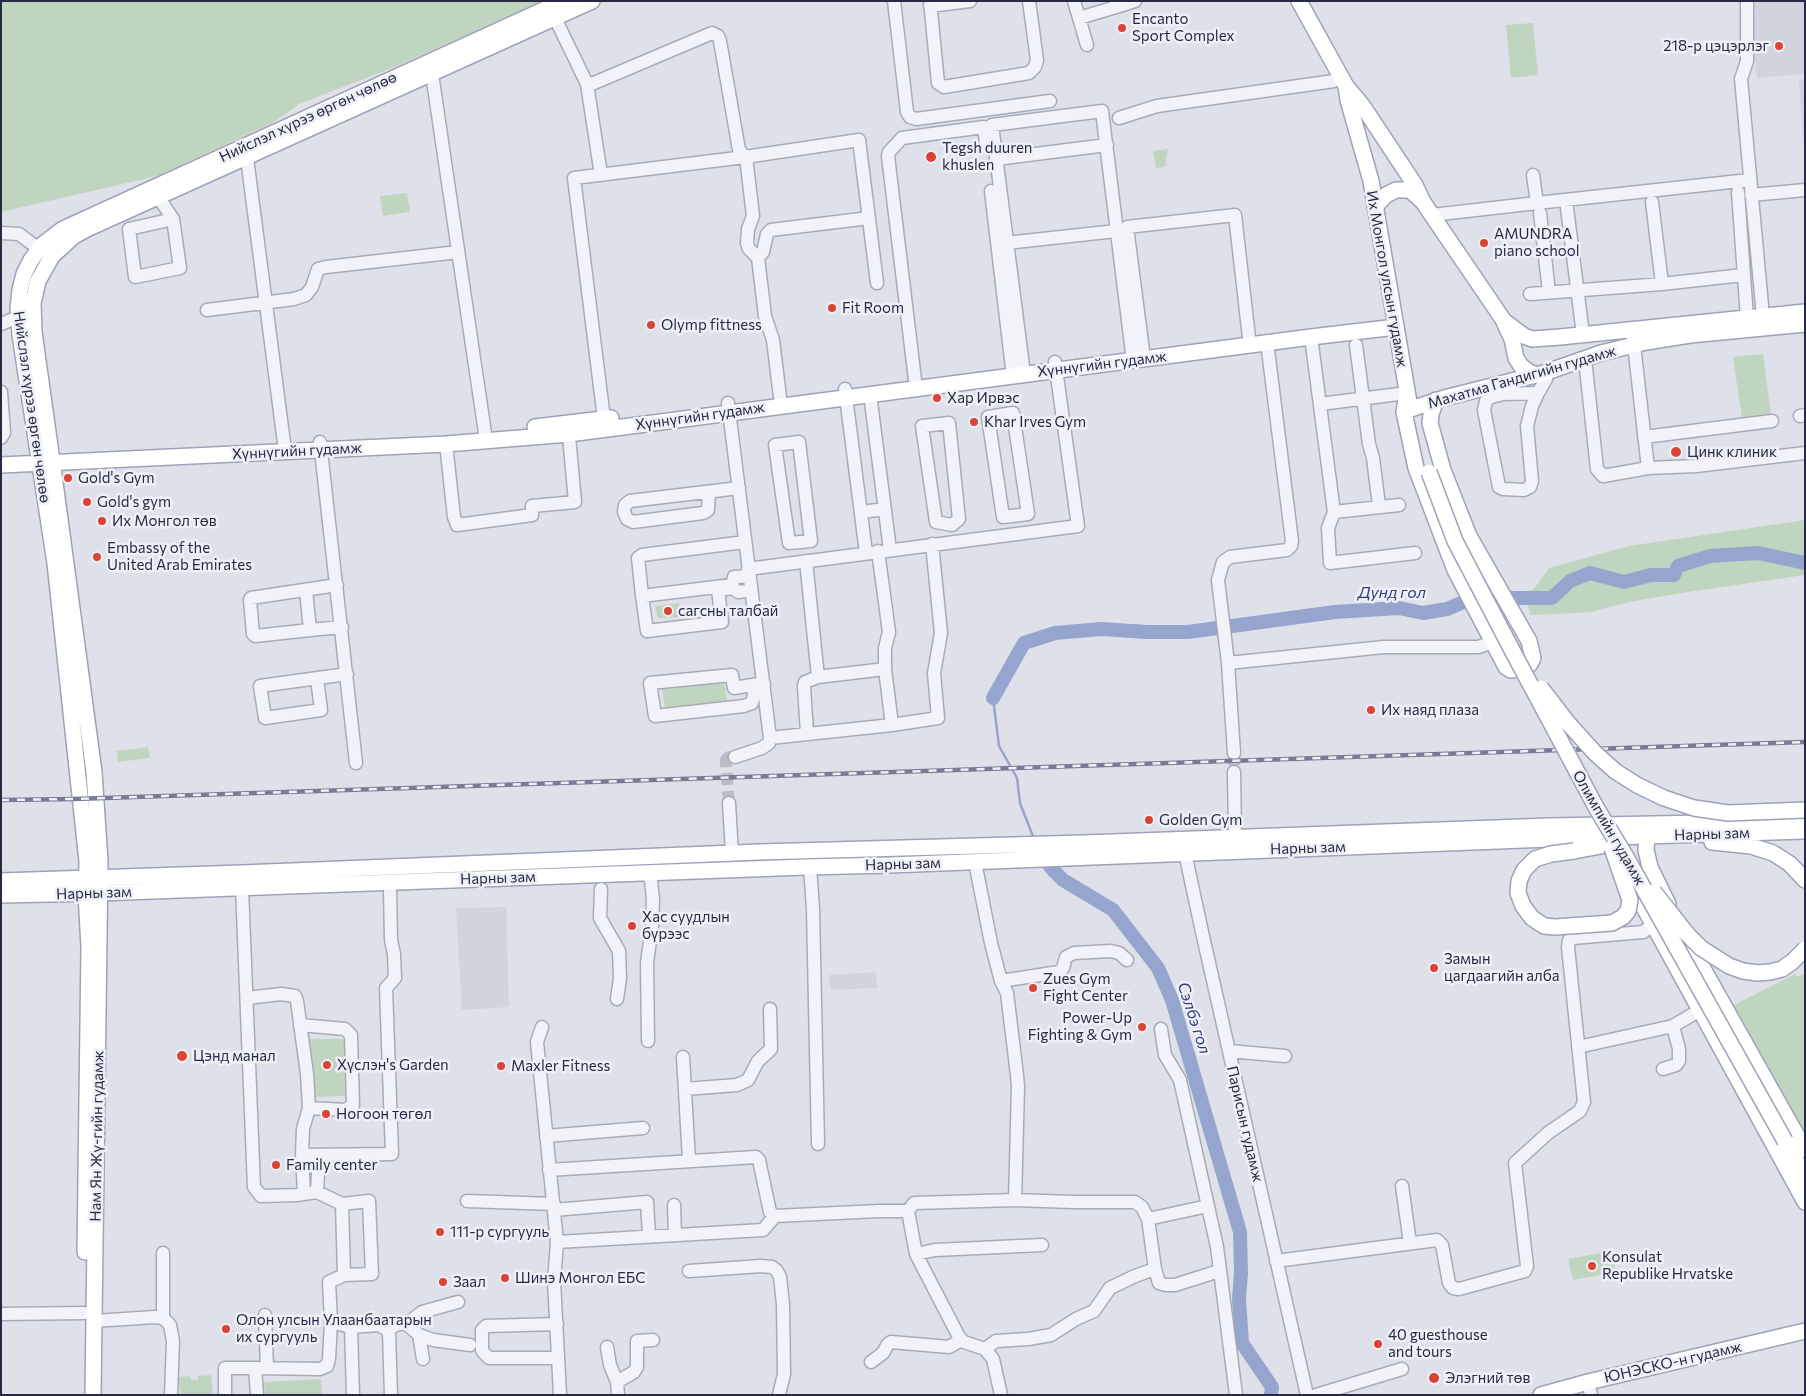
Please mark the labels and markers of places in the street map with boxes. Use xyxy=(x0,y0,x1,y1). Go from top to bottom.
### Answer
place label: Encanto Sport Complex xyxy=(1132,10,1235,45)
marker: Encanto Sport Complex xyxy=(1116,22,1128,34)
place label: 218-р цэцэрлэг xyxy=(1663,37,1769,55)
marker: 218-р цэцэрлэг xyxy=(1773,40,1785,52)
place label: Tegsh duuren khuslen xyxy=(942,139,1032,174)
marker: Tegsh duuren khuslen xyxy=(924,150,938,164)
place label: AMUNDRA piano school xyxy=(1494,225,1580,260)
marker: AMUNDRA piano school xyxy=(1478,237,1490,249)
place label: Fit Room xyxy=(842,299,904,317)
marker: Fit Room xyxy=(826,302,838,314)
place label: Olymp fittness xyxy=(661,316,762,334)
marker: Olymp fittness xyxy=(645,319,657,331)
place label: Хар Ирвэс xyxy=(947,389,1020,407)
marker: Хар Ирвэс xyxy=(931,392,943,404)
place label: Khar Irves Gym xyxy=(984,413,1086,431)
marker: Khar Irves Gym xyxy=(968,416,980,428)
place label: Цинк клиник xyxy=(1687,443,1777,461)
marker: Цинк клиник xyxy=(1669,445,1683,459)
place label: Gold's Gym xyxy=(78,469,155,487)
marker: Gold's Gym xyxy=(62,472,74,484)
place label: Gold's gym xyxy=(97,493,171,511)
marker: Gold's gym xyxy=(81,496,93,508)
place label: Их Монгол төв xyxy=(112,512,217,530)
marker: Их Монгол төв xyxy=(96,515,108,527)
place label: Embassy of the United Arab Emirates xyxy=(107,539,252,574)
marker: Embassy of the United Arab Emirates xyxy=(91,551,103,563)
place label: сагсны талбай xyxy=(678,602,778,620)
marker: сагсны талбай xyxy=(662,605,674,617)
place label: Их наяд плаза xyxy=(1381,701,1479,719)
marker: Их наяд плаза xyxy=(1365,704,1377,716)
place label: Golden Gym xyxy=(1159,811,1242,829)
marker: Golden Gym xyxy=(1143,814,1155,826)
place label: Хас суудлын бүрээс xyxy=(642,908,730,943)
marker: Хас суудлын бүрээс xyxy=(626,920,638,932)
place label: Замын цагдаагийн алба xyxy=(1444,950,1560,985)
marker: Замын цагдаагийн алба xyxy=(1428,962,1440,974)
place label: Zues Gym Fight Center xyxy=(1043,970,1128,1005)
marker: Zues Gym Fight Center xyxy=(1027,982,1039,994)
place label: Power-Up Fighting & Gym xyxy=(1028,1009,1132,1044)
marker: Power-Up Fighting & Gym xyxy=(1136,1021,1148,1033)
place label: Цэнд манал xyxy=(193,1047,276,1065)
marker: Цэнд манал xyxy=(175,1049,189,1063)
place label: Хүслэн's Garden xyxy=(337,1056,449,1074)
place label: Maxler Fitness xyxy=(511,1057,610,1075)
marker: Хүслэн's Garden xyxy=(321,1059,333,1071)
marker: Maxler Fitness xyxy=(495,1060,507,1072)
place label: Ногоон төгөл xyxy=(336,1105,432,1123)
marker: Ногоон төгөл xyxy=(320,1108,332,1120)
place label: Family center xyxy=(286,1156,377,1174)
marker: Family center xyxy=(270,1159,282,1171)
place label: 111-р сургууль xyxy=(450,1223,549,1241)
marker: 111-р сургууль xyxy=(434,1226,446,1238)
place label: Konsulat Republike Hrvatske xyxy=(1602,1248,1733,1283)
marker: Konsulat Republike Hrvatske xyxy=(1586,1260,1598,1272)
place label: Шинэ Монгол ЕБС xyxy=(515,1269,645,1287)
marker: Шинэ Монгол ЕБС xyxy=(499,1272,511,1284)
place label: Заал xyxy=(453,1273,486,1291)
marker: Заал xyxy=(437,1276,449,1288)
place label: Олон улсын Улаанбаатарын их сургууль xyxy=(236,1311,432,1346)
marker: Олон улсын Улаанбаатарын их сургууль xyxy=(220,1323,232,1335)
place label: 40 guesthouse and tours xyxy=(1388,1326,1488,1361)
marker: 40 guesthouse and tours xyxy=(1372,1338,1384,1350)
place label: Элэгний төв xyxy=(1445,1369,1530,1387)
marker: Элэгний төв xyxy=(1427,1371,1441,1385)

